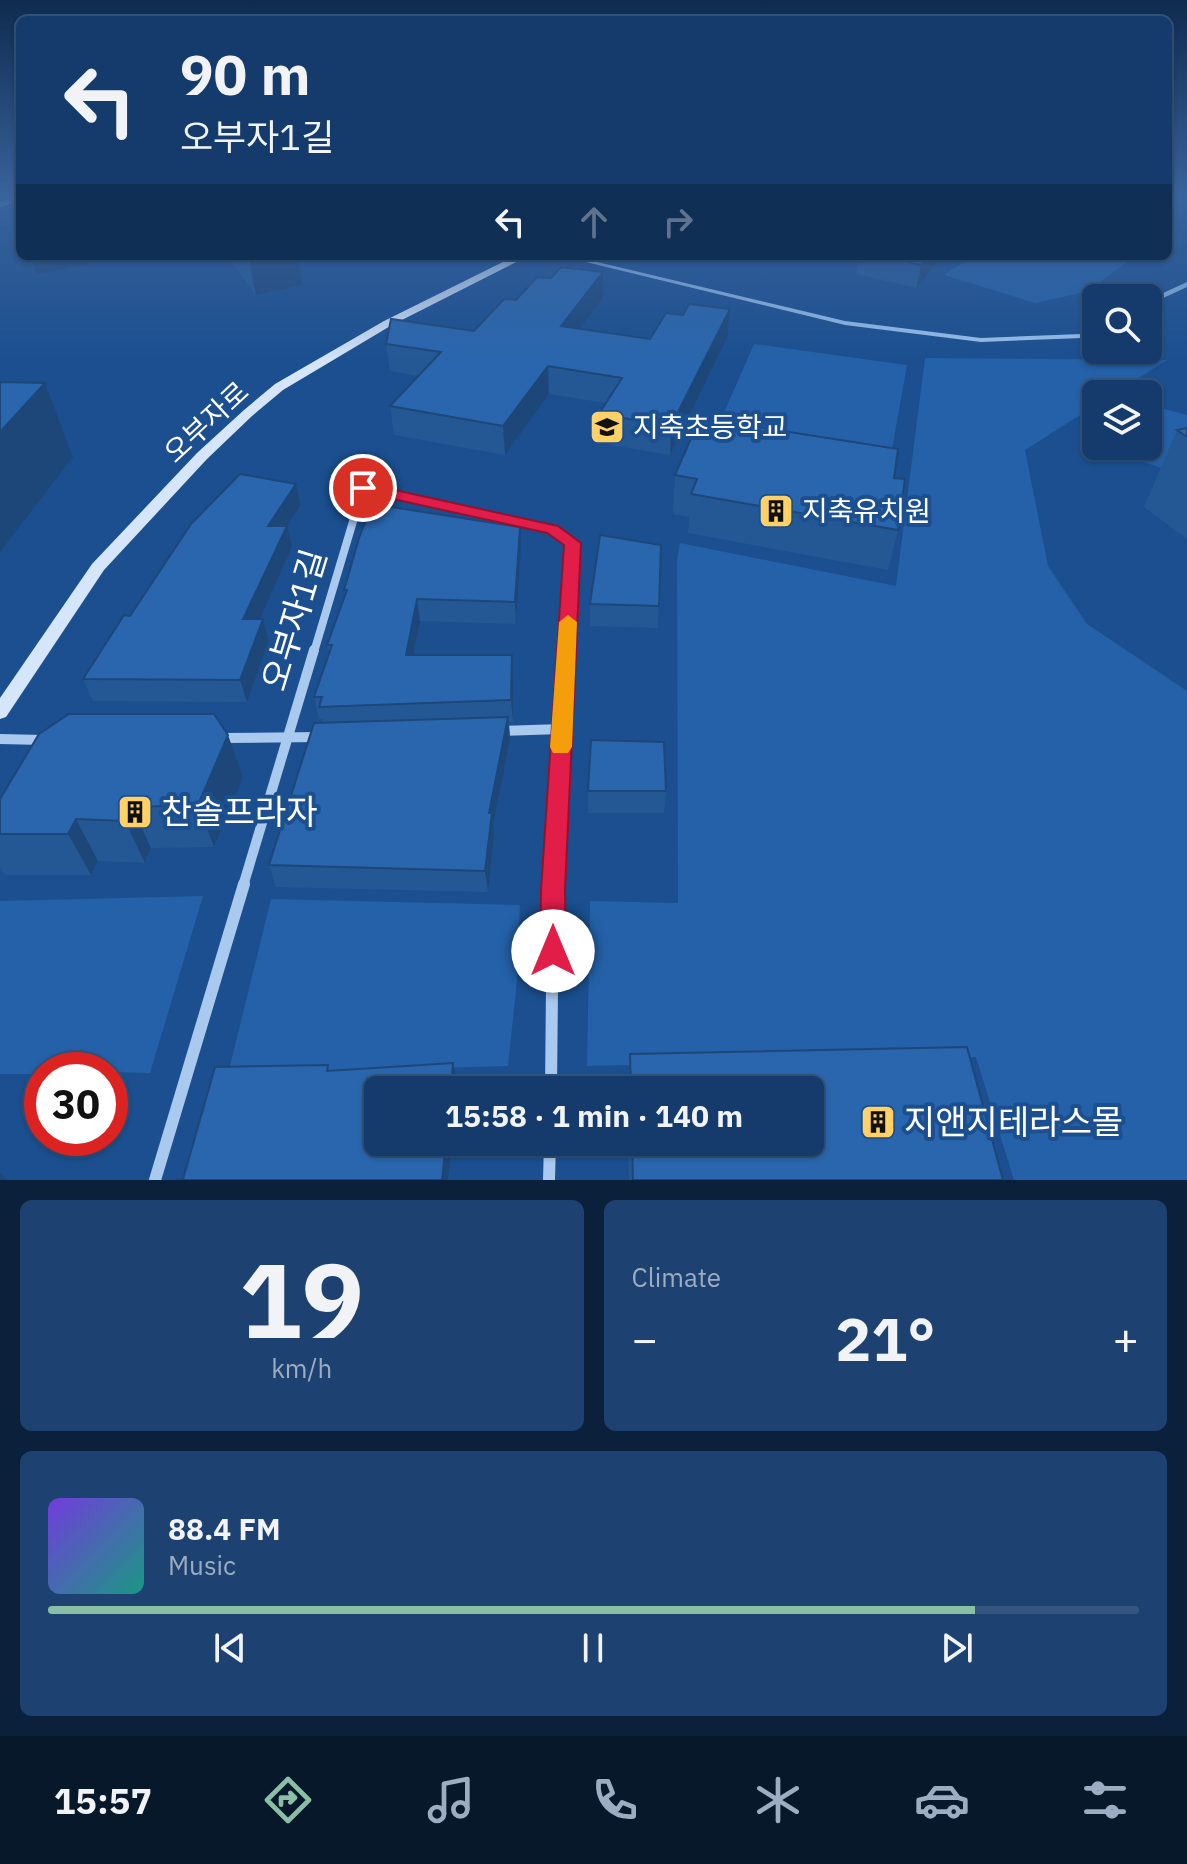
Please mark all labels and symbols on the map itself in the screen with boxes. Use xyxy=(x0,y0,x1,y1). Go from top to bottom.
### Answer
street label: 오부자로 xyxy=(155,373,256,470)
school or university icon: 지축초등학교 xyxy=(588,408,626,446)
place label: 지축초등학교 xyxy=(633,408,788,445)
pin xyxy=(329,454,397,522)
building icon: 지축유치원 xyxy=(757,492,795,530)
place label: 지축유치원 xyxy=(802,492,931,529)
street label: 오부자1길 xyxy=(251,544,335,696)
place label: 찬솔프라자 xyxy=(161,789,317,833)
building icon: 찬솔프라자 xyxy=(116,793,154,831)
position arrow xyxy=(511,909,595,993)
speed limit sign: 30 xyxy=(24,1052,128,1156)
place label: 지앤지테라스몰 xyxy=(904,1099,1123,1143)
building icon: 지앤지테라스몰 xyxy=(859,1103,897,1141)

